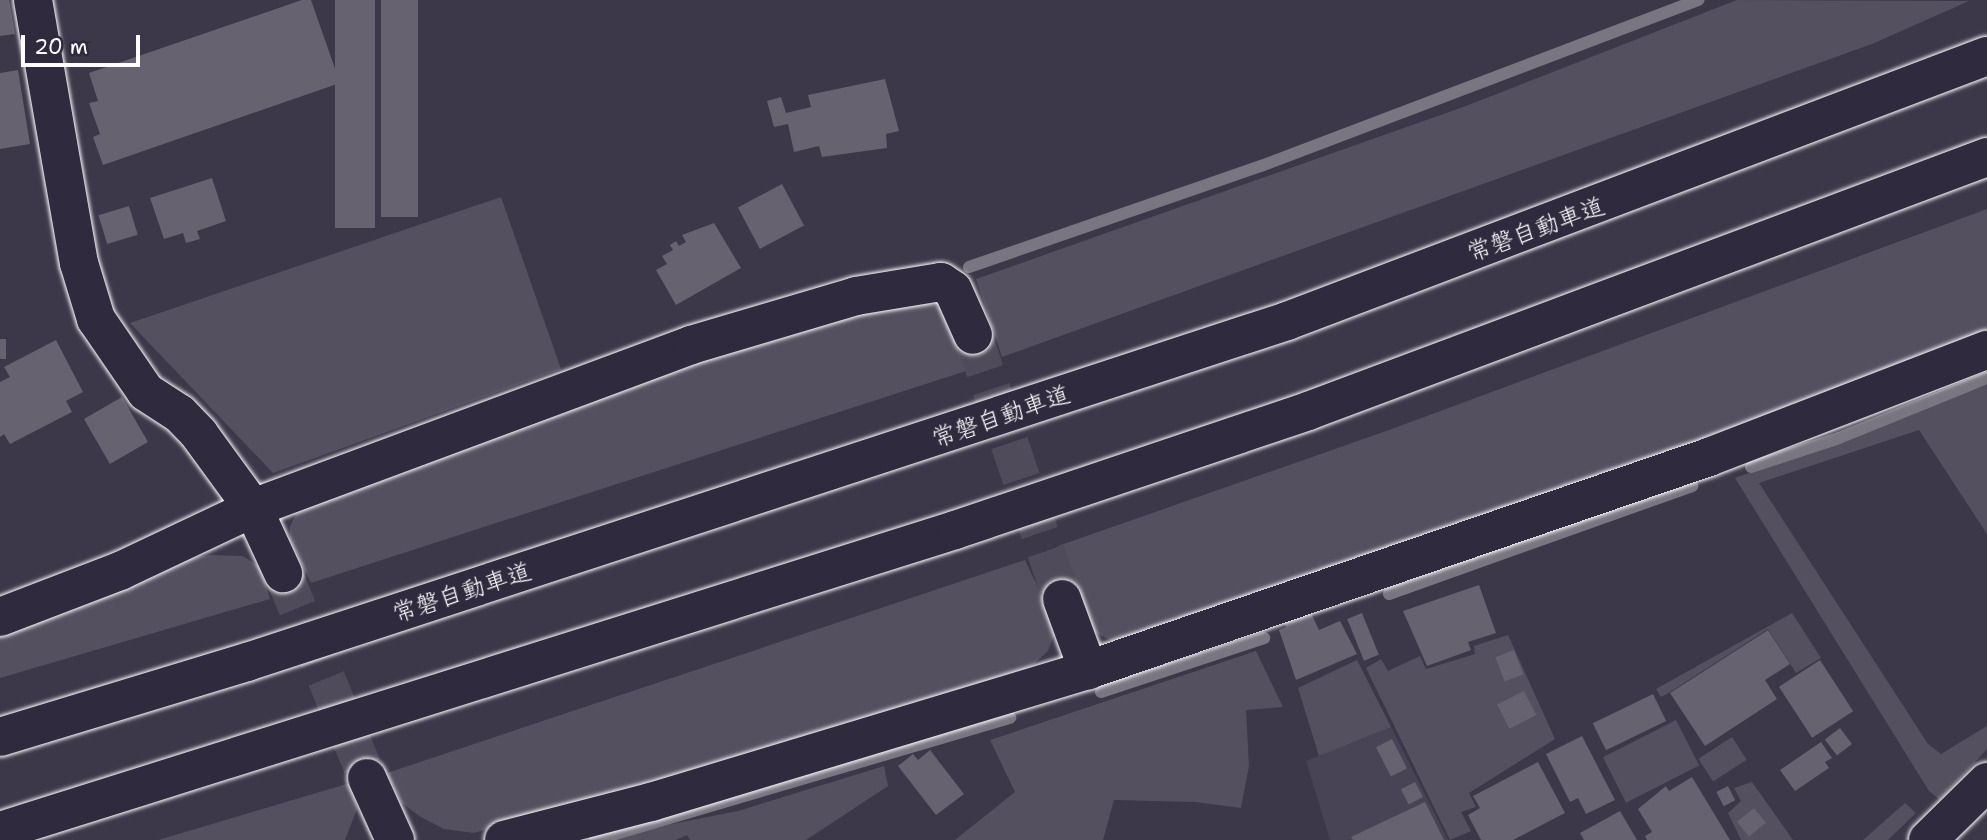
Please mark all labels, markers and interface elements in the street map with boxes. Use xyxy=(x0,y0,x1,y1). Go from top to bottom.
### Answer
scale bar xyxy=(24,21,144,65)
text: 20 m xyxy=(34,33,88,61)
street label: 常磐自動車道 xyxy=(1463,192,1609,268)
street label: 常磐自動車道 xyxy=(928,380,1074,454)
street label: 常磐自動車道 xyxy=(389,557,535,629)

